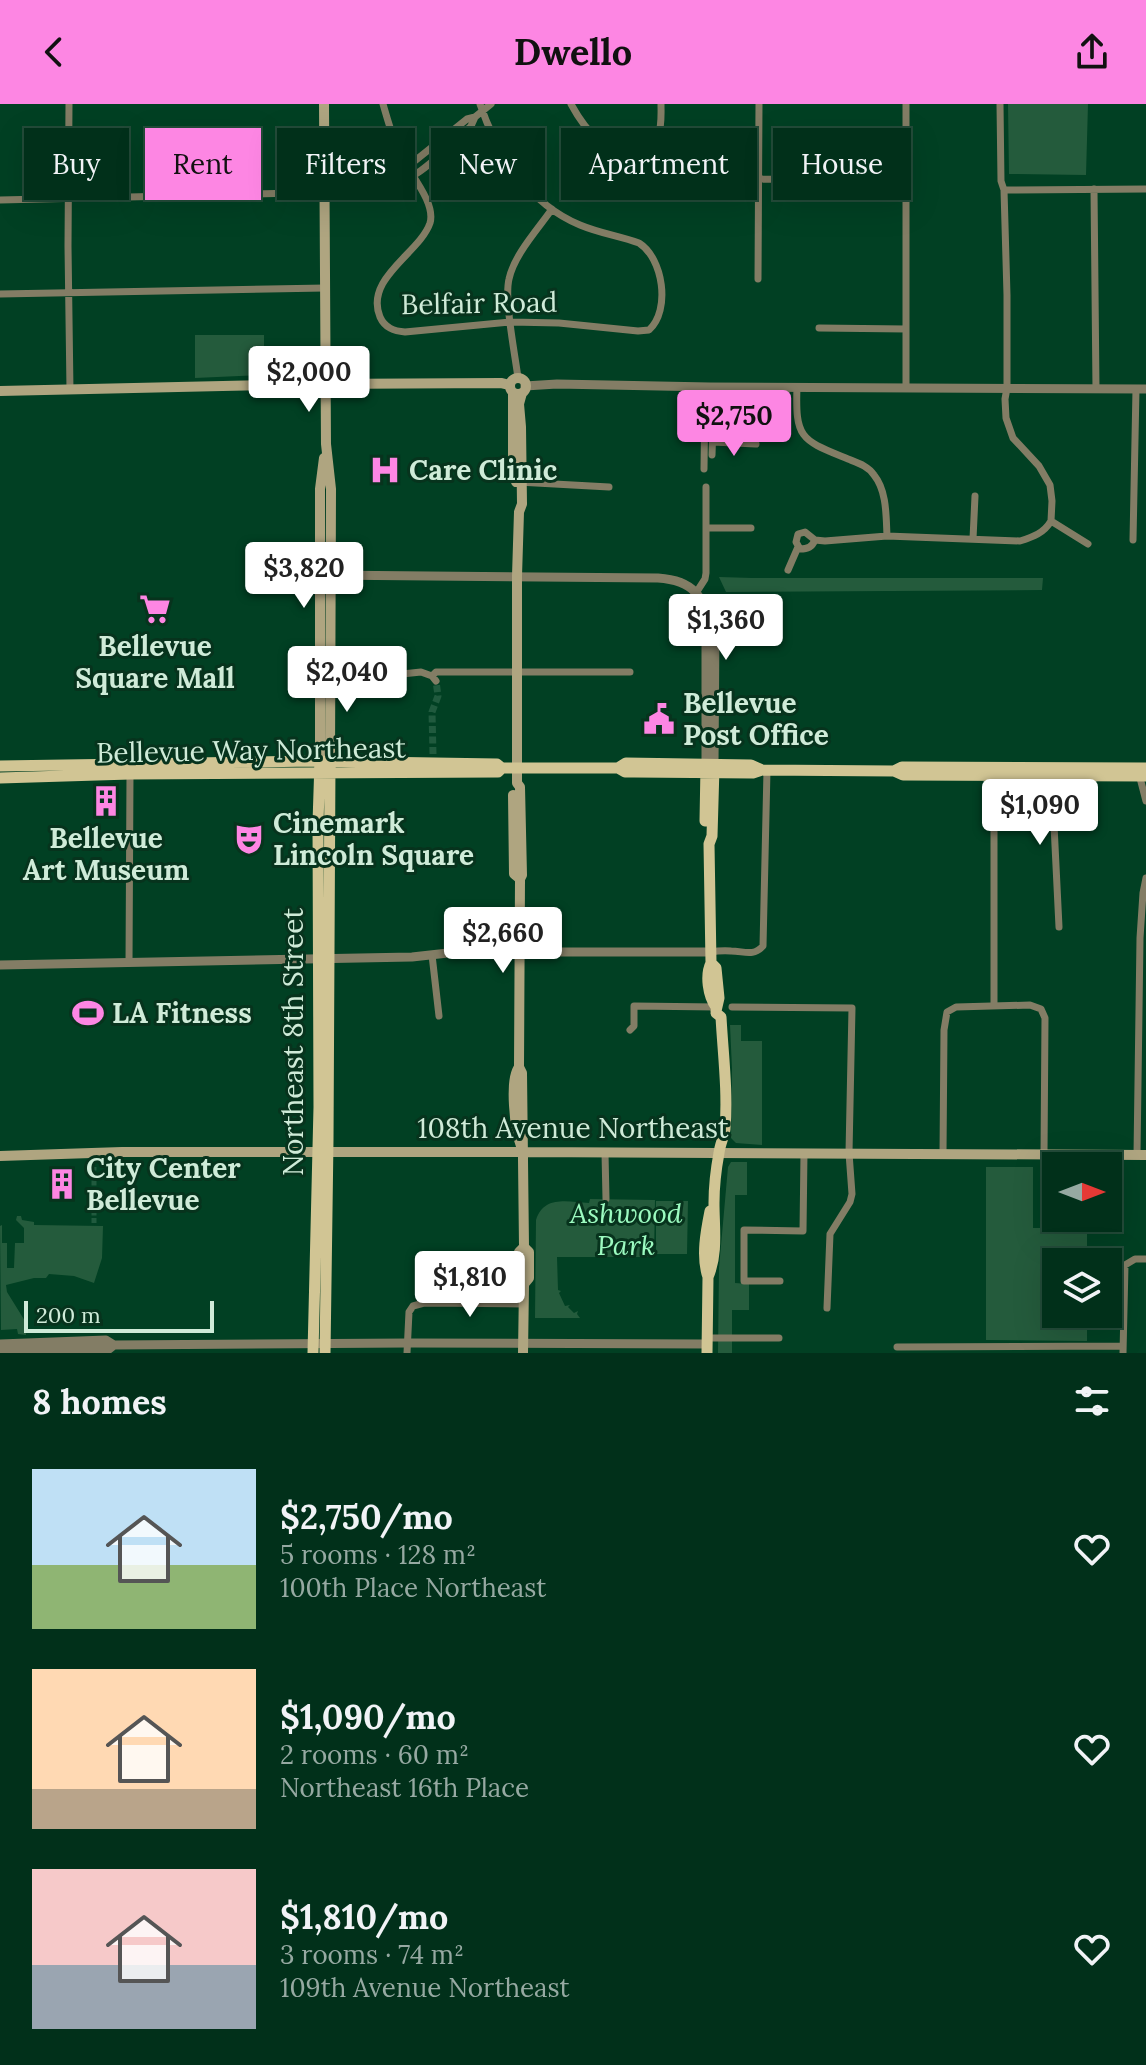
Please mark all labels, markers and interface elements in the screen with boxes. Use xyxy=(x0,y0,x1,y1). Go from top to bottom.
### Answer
text: Dwello xyxy=(514,29,632,75)
icon: back xyxy=(32,30,76,74)
icon: share xyxy=(1070,30,1114,74)
chip: Buy xyxy=(24,128,129,200)
chip: Rent xyxy=(145,128,261,200)
chip: Filters xyxy=(277,128,415,200)
chip: New xyxy=(431,128,545,200)
chip: Apartment xyxy=(561,128,757,200)
chip: House xyxy=(773,128,911,200)
street label: Belfair Road xyxy=(400,284,558,322)
pin: $2,000 xyxy=(244,346,374,414)
text: $2,000 xyxy=(267,355,351,388)
pin: $2,750 xyxy=(669,390,799,458)
text: $2,750 xyxy=(695,399,773,432)
place label: Care Clinic xyxy=(409,452,558,488)
hospital icon: Care Clinic xyxy=(368,453,402,487)
pin: $3,820 xyxy=(239,542,369,610)
text: $3,820 xyxy=(263,551,345,584)
supermarket icon: Bellevue Square Mall xyxy=(138,592,172,626)
pin: $1,360 xyxy=(661,594,791,662)
text: $1,360 xyxy=(687,603,765,636)
place label: Bellevue Square Mall xyxy=(75,628,235,696)
pin: $2,040 xyxy=(282,646,412,714)
text: $2,040 xyxy=(306,655,388,688)
place label: Bellevue Post Office xyxy=(683,685,829,753)
public building icon: Bellevue Post Office xyxy=(642,702,676,736)
street label: Bellevue Way Northeast xyxy=(96,729,406,771)
pin: $1,090 xyxy=(975,779,1105,847)
building icon: Bellevue Art Museum xyxy=(89,784,123,818)
text: $1,090 xyxy=(1000,788,1080,821)
place label: Cinemark Lincoln Square xyxy=(273,805,474,873)
place label: Bellevue Art Museum xyxy=(23,820,189,888)
theatre icon: Cinemark Lincoln Square xyxy=(232,822,266,856)
pin: $2,660 xyxy=(438,907,568,975)
street label: Northeast 8th Street xyxy=(275,908,311,1176)
text: $2,660 xyxy=(462,916,544,949)
place label: LA Fitness xyxy=(112,995,252,1031)
sports icon: LA Fitness xyxy=(71,996,105,1030)
street label: 108th Avenue Northeast xyxy=(417,1110,729,1146)
place label: City Center Bellevue xyxy=(86,1150,241,1218)
north arrow xyxy=(1042,1152,1122,1232)
map controls xyxy=(1042,1152,1122,1328)
building icon: City Center Bellevue xyxy=(45,1167,79,1201)
park label: Ashwood Park xyxy=(569,1195,683,1263)
button: layers xyxy=(1042,1248,1122,1328)
pin: $1,810 xyxy=(405,1251,535,1319)
text: $1,810 xyxy=(433,1260,507,1293)
scale bar xyxy=(24,1297,214,1333)
text: 200 m xyxy=(36,1301,101,1329)
icon: filters xyxy=(1070,1379,1114,1423)
text: 8 homes xyxy=(32,1380,167,1423)
text: $2,750/mo xyxy=(280,1495,453,1538)
icon: home xyxy=(96,1501,192,1597)
icon: heart xyxy=(1070,1527,1114,1571)
text: 5 rooms · 128 m² xyxy=(280,1538,476,1571)
text: 100th Place Northeast xyxy=(280,1571,546,1604)
text: $1,090/mo xyxy=(280,1695,456,1738)
icon: home xyxy=(96,1701,192,1797)
icon: heart xyxy=(1070,1727,1114,1771)
text: 2 rooms · 60 m² xyxy=(280,1738,469,1771)
text: Northeast 16th Place xyxy=(280,1771,529,1804)
text: $1,810/mo xyxy=(280,1895,448,1938)
icon: home xyxy=(96,1901,192,1997)
icon: heart xyxy=(1070,1927,1114,1971)
text: 3 rooms · 74 m² xyxy=(280,1938,464,1971)
text: 109th Avenue Northeast xyxy=(280,1971,570,2004)

